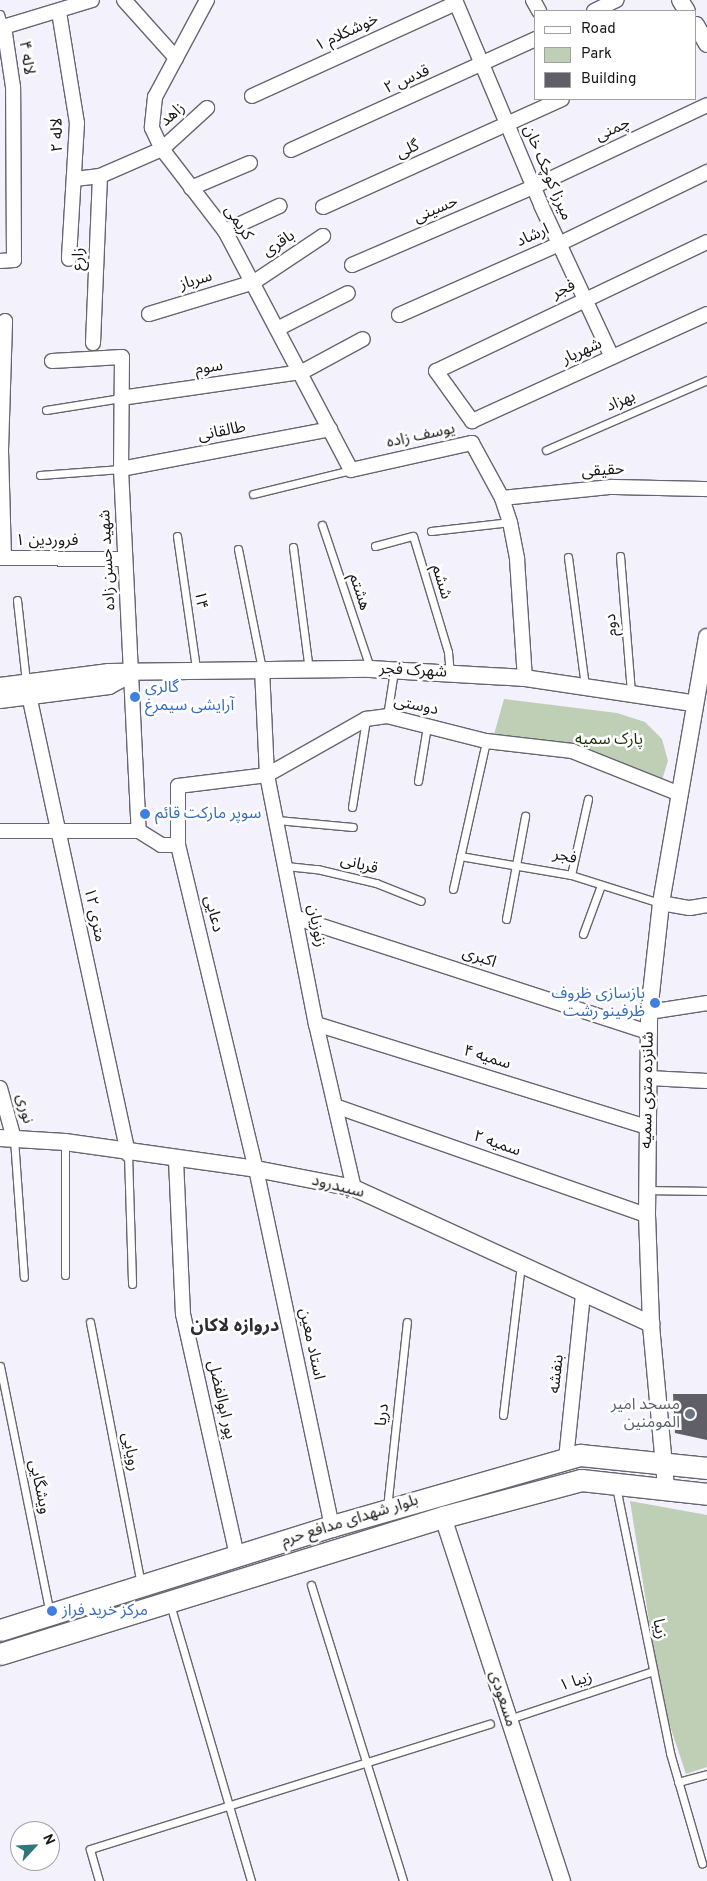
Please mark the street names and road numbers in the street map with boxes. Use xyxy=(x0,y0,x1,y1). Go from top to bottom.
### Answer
street label: خوشکلام ۱ xyxy=(312,10,382,56)
street label: لاله ۴ xyxy=(14,40,38,76)
street label: قدس ۲ xyxy=(381,61,433,99)
street label: زاهد xyxy=(157,99,189,131)
street label: چمنی xyxy=(593,114,633,146)
street label: لاله ۲ xyxy=(48,118,68,152)
street label: میرزا کوچک خان xyxy=(518,122,576,224)
street label: گلی xyxy=(394,137,422,163)
street label: حسینی xyxy=(411,192,461,228)
street label: کریمی xyxy=(219,202,257,244)
street label: ارشاد xyxy=(514,220,552,252)
street label: باقری xyxy=(259,227,299,261)
street label: زارع xyxy=(69,247,89,271)
street label: سرباز xyxy=(177,267,215,295)
street label: فجر xyxy=(549,276,579,304)
street label: شهریار xyxy=(559,335,605,369)
street label: سوم xyxy=(194,357,224,379)
street label: بهزاد xyxy=(604,387,638,417)
street label: طالقانی xyxy=(196,418,248,446)
street label: یوسف زاده xyxy=(385,419,457,453)
street label: حقیقی xyxy=(581,460,625,482)
street label: شهید حسن زاده xyxy=(96,509,120,611)
street label: فروردین ۱ xyxy=(15,531,79,551)
street label: ششم xyxy=(427,562,455,602)
street label: هشتم xyxy=(344,571,374,613)
street label: ۱۴ xyxy=(189,590,211,610)
street label: دوم xyxy=(601,613,623,637)
street label: شهرک فجر xyxy=(379,660,447,682)
street label: دوستی xyxy=(392,692,440,720)
street label: فجر xyxy=(551,845,579,869)
street label: قربانی xyxy=(338,851,380,879)
street label: ۱۲ متری xyxy=(79,886,109,944)
street label: دعایی xyxy=(199,894,227,934)
street label: زنوزیان xyxy=(302,903,330,949)
street label: اکبری xyxy=(460,943,498,973)
street label: شانزده متری سمیه xyxy=(637,1031,659,1149)
street label: سمیه ۴ xyxy=(461,1042,513,1074)
street label: نوری xyxy=(11,1092,37,1126)
street label: سمیه ۲ xyxy=(471,1127,523,1161)
street label: سپیدرود xyxy=(310,1171,366,1203)
street label: استاد معین xyxy=(294,1306,328,1382)
street label: بنفشه xyxy=(545,1354,569,1394)
street label: پور ابوالفضل xyxy=(203,1359,239,1441)
street label: دریا xyxy=(372,1403,394,1427)
street label: رویایی xyxy=(117,1431,143,1473)
street label: ویشگایی xyxy=(24,1458,54,1516)
street label: بلوار شهدای مدافع حرم xyxy=(279,1491,421,1551)
street label: زیبا xyxy=(648,1617,670,1641)
street label: زیبا ۱ xyxy=(557,1668,595,1696)
street label: مسعودی xyxy=(484,1669,520,1729)

